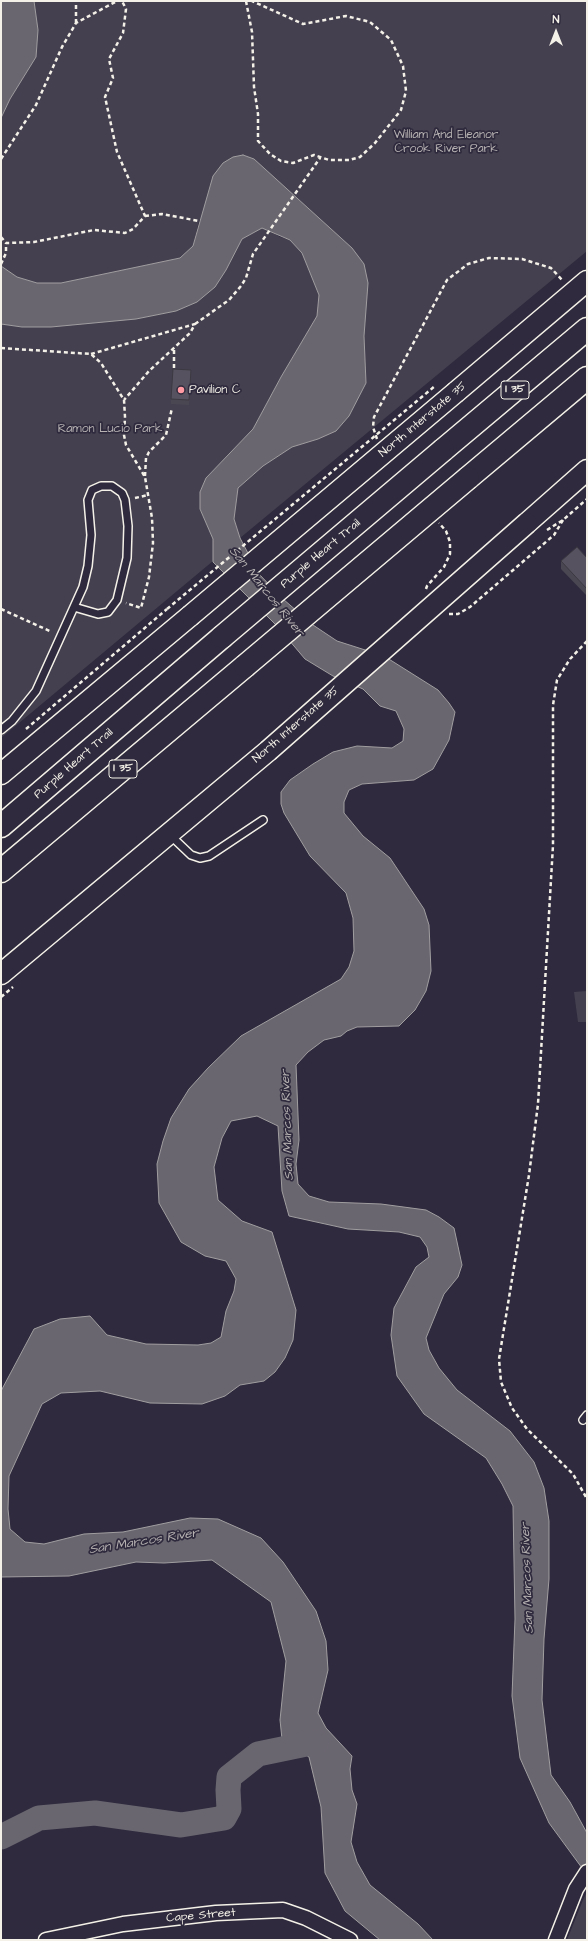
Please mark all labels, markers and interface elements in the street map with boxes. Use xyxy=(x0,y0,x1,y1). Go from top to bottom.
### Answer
north arrow xyxy=(536,12,576,52)
text: N xyxy=(553,12,559,27)
park label: William And Eleanor Crook River Park xyxy=(394,128,498,156)
street label: North Interstate 35 xyxy=(376,379,470,461)
road number: I 35 xyxy=(501,381,529,399)
place label: Pavilion C xyxy=(189,383,241,397)
marker: Pavilion C xyxy=(176,385,186,395)
park label: Ramon Lucio Park xyxy=(58,422,162,436)
street label: Purple Heart Trail xyxy=(278,516,364,592)
water label: San Marcos River xyxy=(225,544,307,640)
street label: North Interstate 35 xyxy=(250,683,342,767)
street label: Purple Heart Trail xyxy=(31,726,117,802)
road number: I 35 xyxy=(109,760,137,778)
water label: San Marcos River xyxy=(278,1069,298,1181)
water label: San Marcos River xyxy=(518,1522,538,1634)
water label: San Marcos River xyxy=(88,1526,200,1558)
street label: Cape Street xyxy=(166,1906,236,1926)

